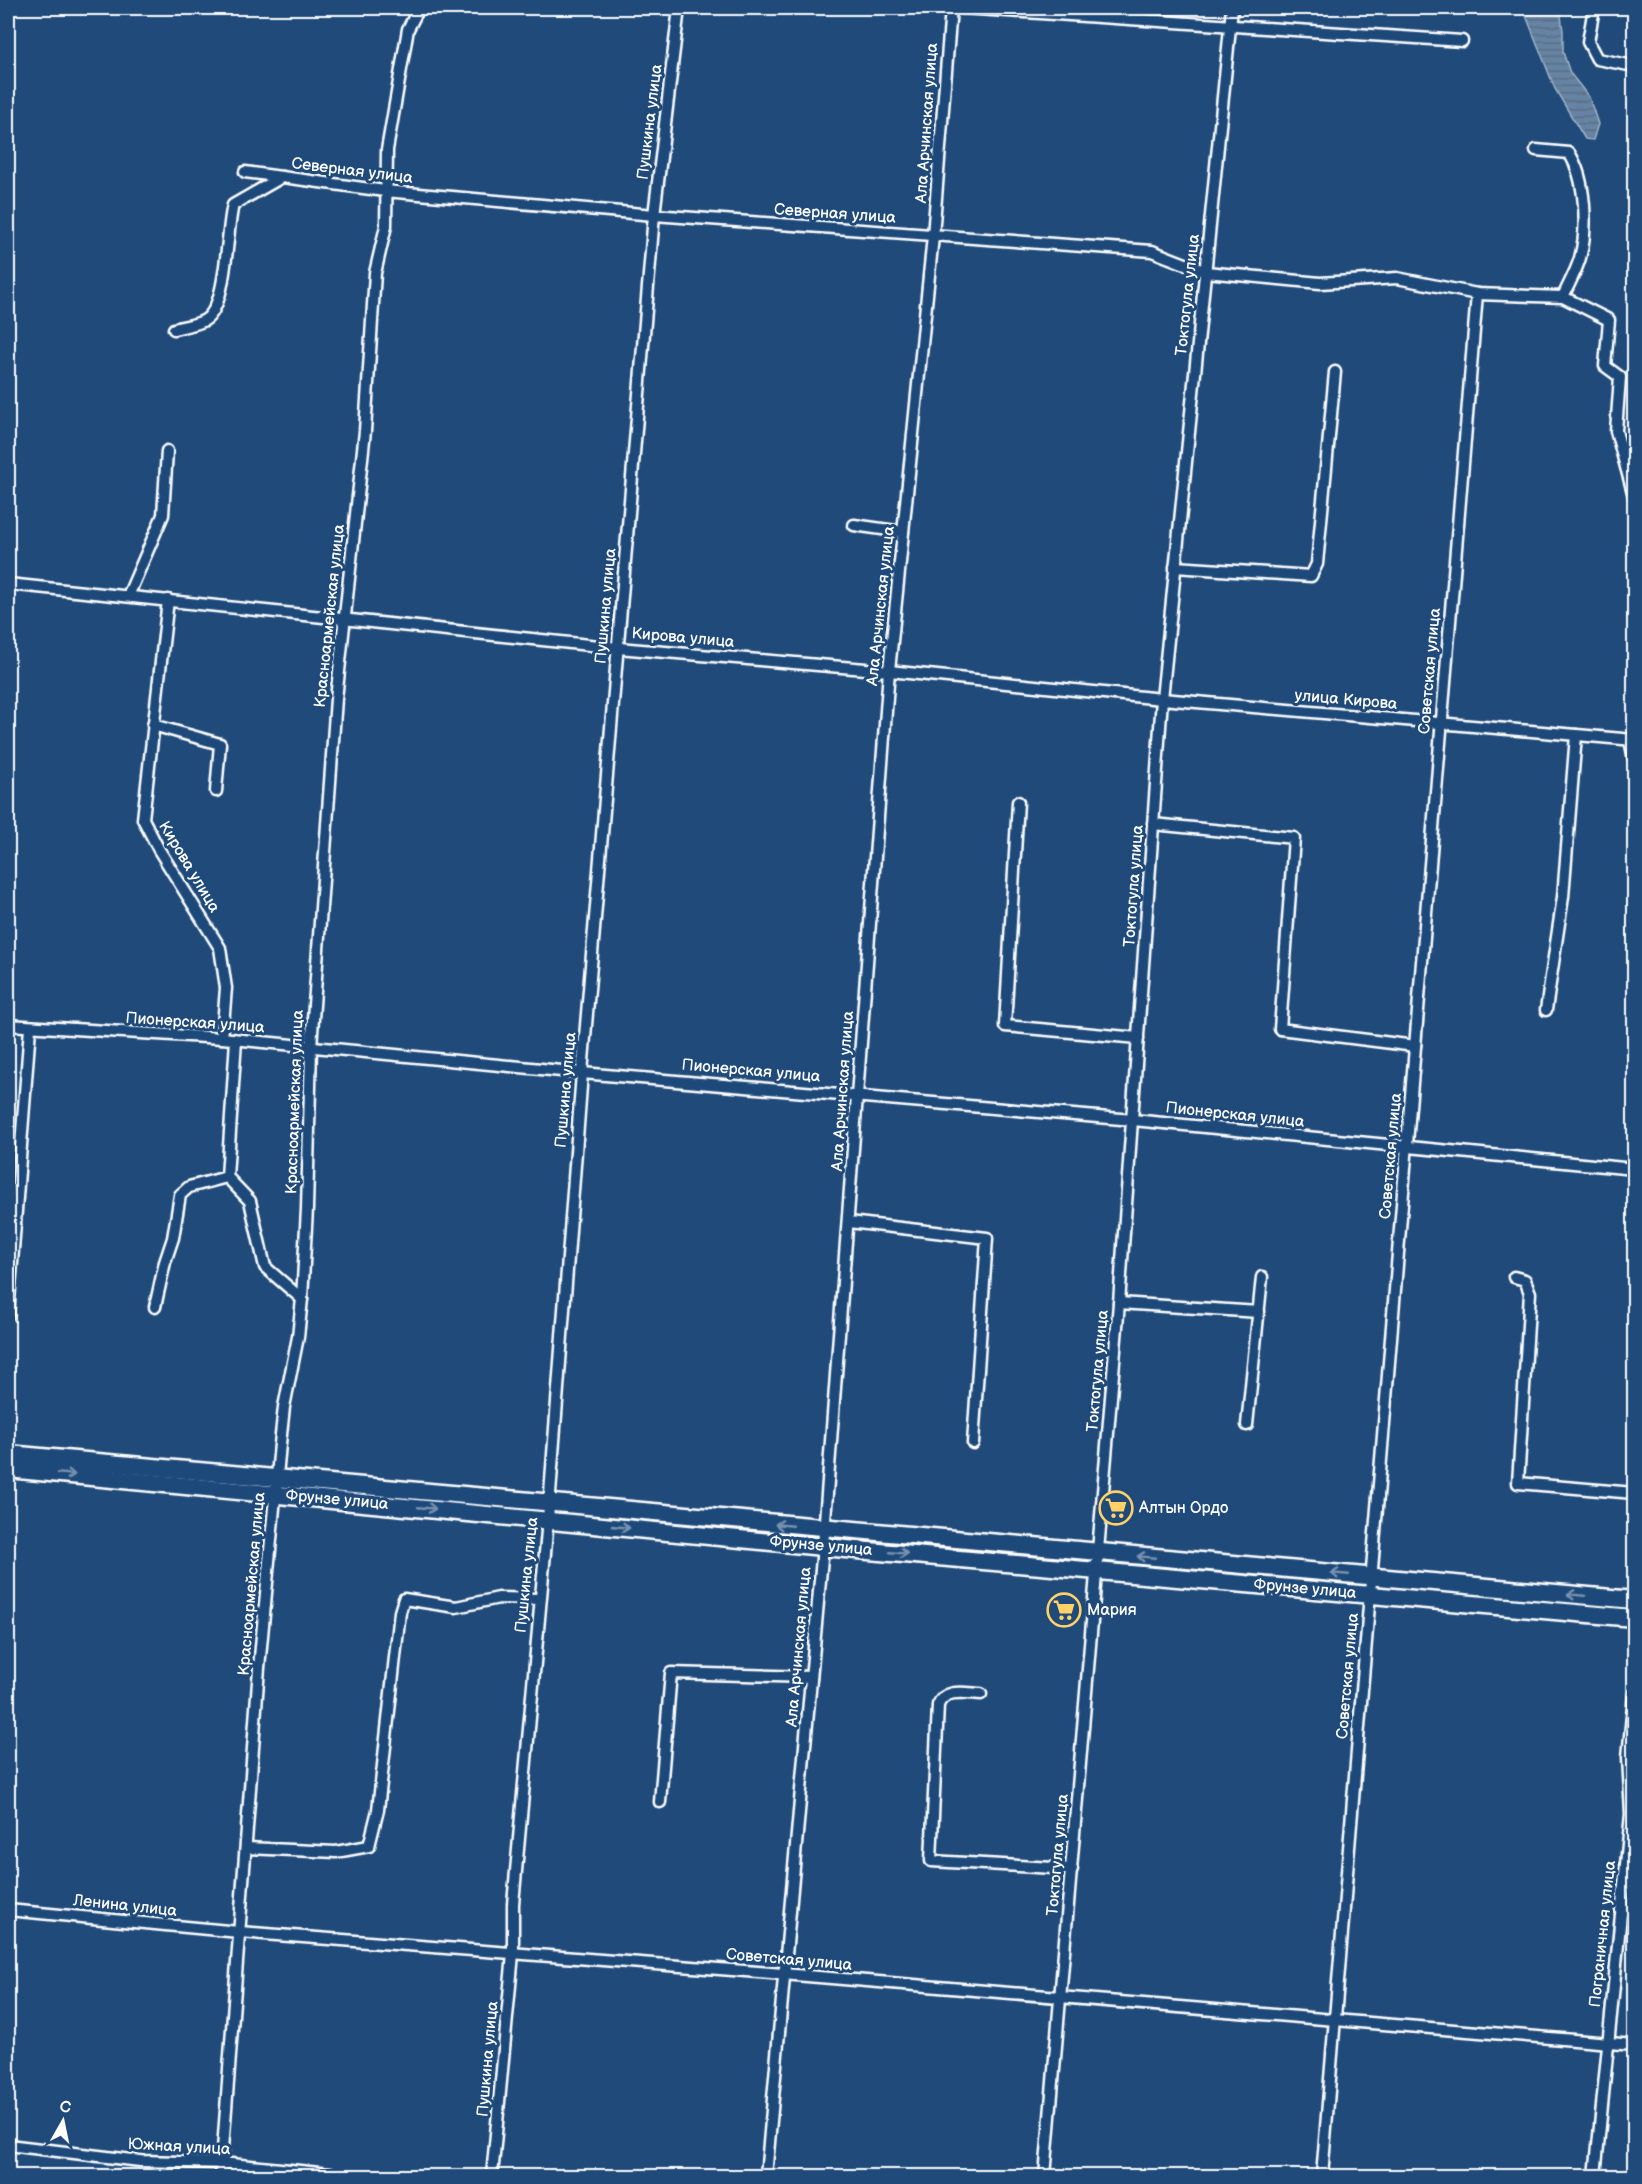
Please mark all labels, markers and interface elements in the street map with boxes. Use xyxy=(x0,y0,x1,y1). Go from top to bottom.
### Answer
street label: Ала Арчинская улица xyxy=(912,42,942,205)
street label: Пушкина улица xyxy=(633,63,667,181)
street label: Северная улица xyxy=(290,154,414,188)
street label: Северная улица xyxy=(773,200,897,228)
street label: Токтогула улица xyxy=(1172,233,1204,357)
street label: Красноармейская улица xyxy=(311,523,349,709)
street label: Ала Арчинская улица xyxy=(863,525,899,688)
street label: Пушкина улица xyxy=(591,547,621,665)
street label: Советская улица xyxy=(1415,607,1445,735)
street label: Кирова улица xyxy=(631,624,736,652)
street label: улица Кирова xyxy=(1294,686,1399,714)
street label: Кирова улица xyxy=(154,818,224,917)
street label: Токтогула улица xyxy=(1120,824,1148,948)
street label: Пионерская улица xyxy=(125,1009,266,1037)
street label: Красноармейская улица xyxy=(282,1009,308,1194)
street label: Ала Арчинская улица xyxy=(828,1010,858,1173)
street label: Пушкина улица xyxy=(551,1031,581,1149)
street label: Пионерская улица xyxy=(681,1055,822,1087)
street label: Советская улица xyxy=(1376,1092,1406,1220)
street label: Пионерская улица xyxy=(1165,1098,1306,1132)
street label: Токтогула улица xyxy=(1083,1309,1113,1433)
one-way arrow xyxy=(55,1469,75,1480)
street label: Фрунзе улица xyxy=(285,1486,390,1514)
supermarket icon: Алтын Ордо xyxy=(1098,1490,1134,1526)
street label: Красноармейская улица xyxy=(235,1491,270,1677)
place label: Алтын Ордо xyxy=(1138,1499,1228,1518)
one-way arrow xyxy=(417,1503,437,1514)
street label: Пушкина улица xyxy=(511,1516,543,1634)
one-way arrow xyxy=(775,1519,795,1530)
one-way arrow xyxy=(611,1522,631,1533)
street label: Фрунзе улица xyxy=(769,1532,874,1560)
one-way arrow xyxy=(889,1548,908,1559)
one-way arrow xyxy=(1136,1551,1156,1562)
street label: Ала Арчинская улица xyxy=(782,1566,816,1729)
one-way arrow xyxy=(1331,1568,1351,1579)
street label: Фрунзе улица xyxy=(1253,1575,1358,1603)
one-way arrow xyxy=(1567,1589,1587,1600)
supermarket icon: Мария xyxy=(1046,1592,1082,1628)
place label: Мария xyxy=(1087,1601,1137,1620)
street label: Советская улица xyxy=(1333,1612,1363,1740)
street label: Токтогула улица xyxy=(1043,1793,1073,1917)
street label: Пограничная улица xyxy=(1586,1859,1620,2008)
street label: Ленина улица xyxy=(71,1891,178,1921)
street label: Советская улица xyxy=(725,1945,853,1975)
street label: Пушкина улица xyxy=(473,2000,503,2118)
north arrow xyxy=(33,2091,93,2151)
text: С xyxy=(58,2097,72,2118)
street label: Южная улица xyxy=(127,2135,231,2159)

